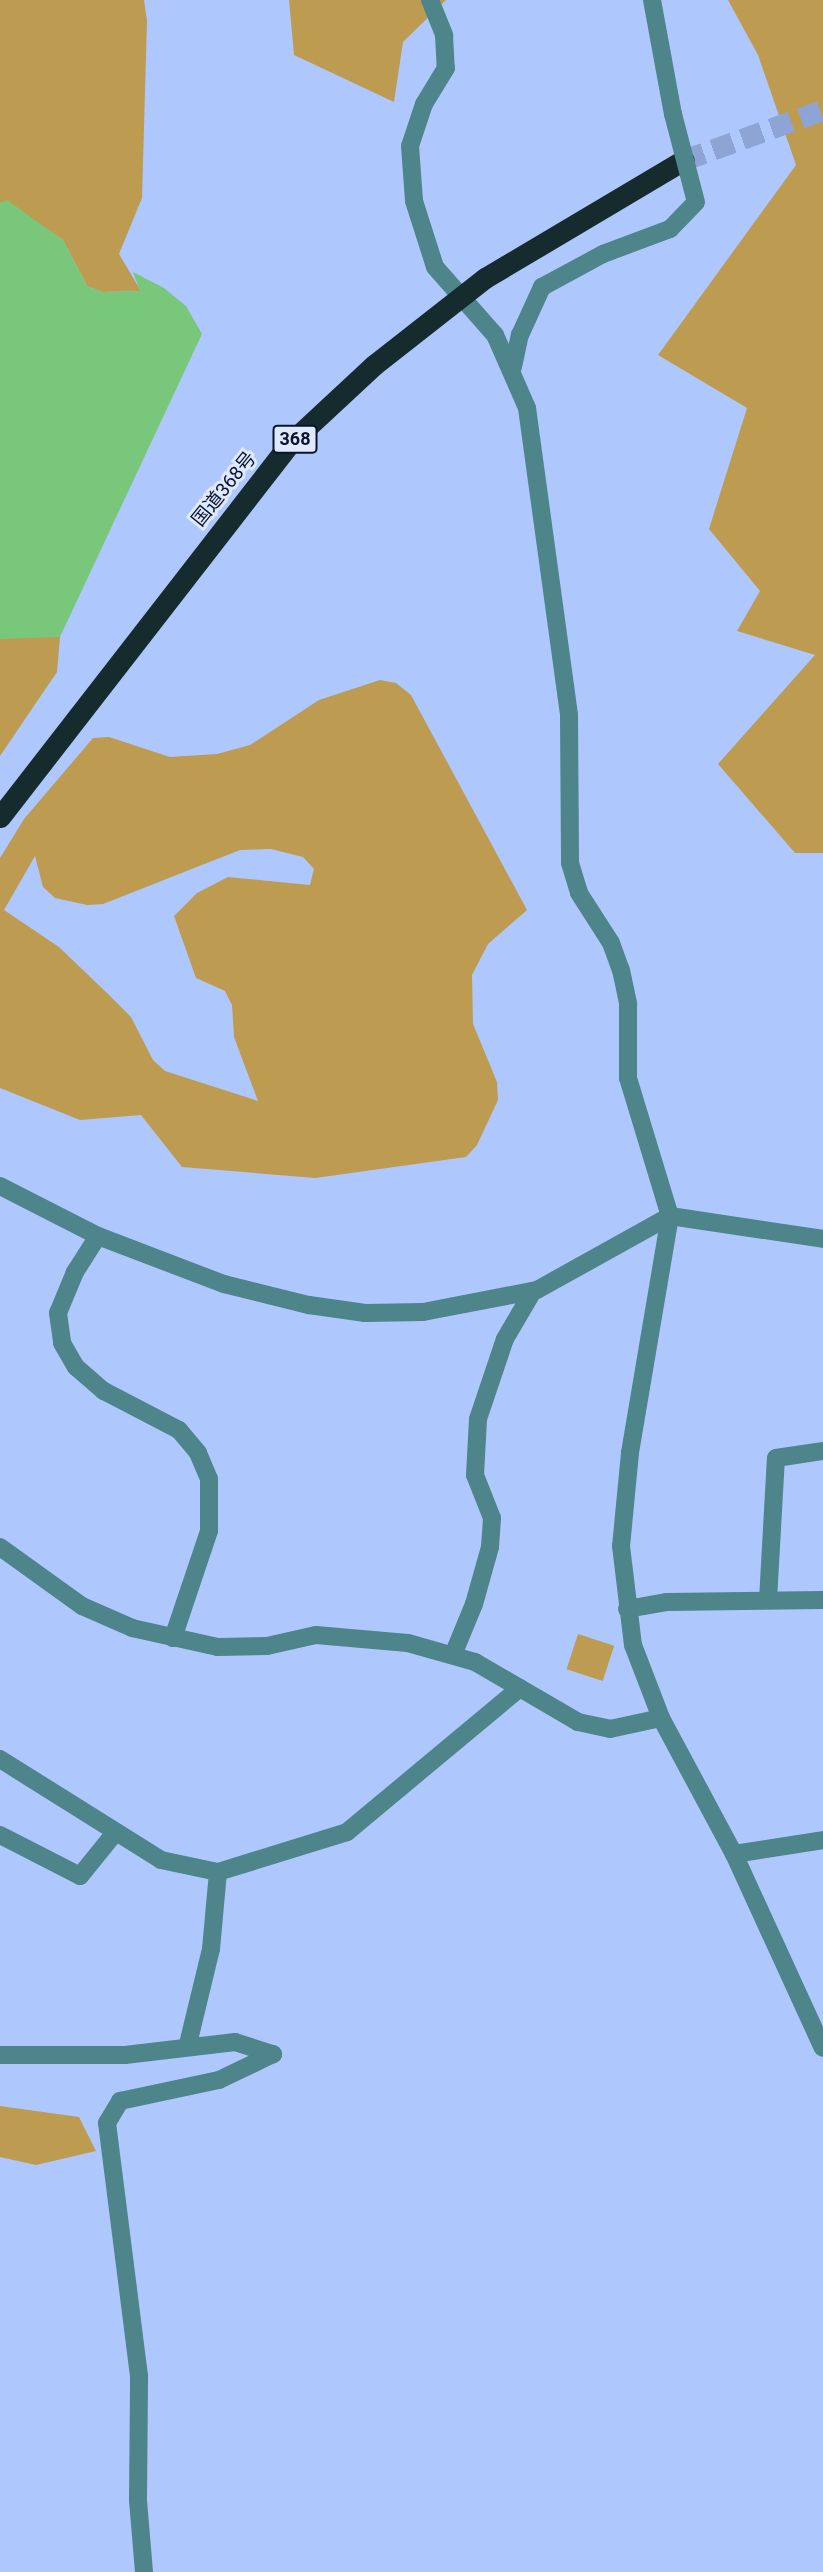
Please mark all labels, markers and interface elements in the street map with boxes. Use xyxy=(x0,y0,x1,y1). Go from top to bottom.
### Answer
road number: 368 xyxy=(272,424,318,454)
street label: 国道368号 xyxy=(187,447,261,531)

